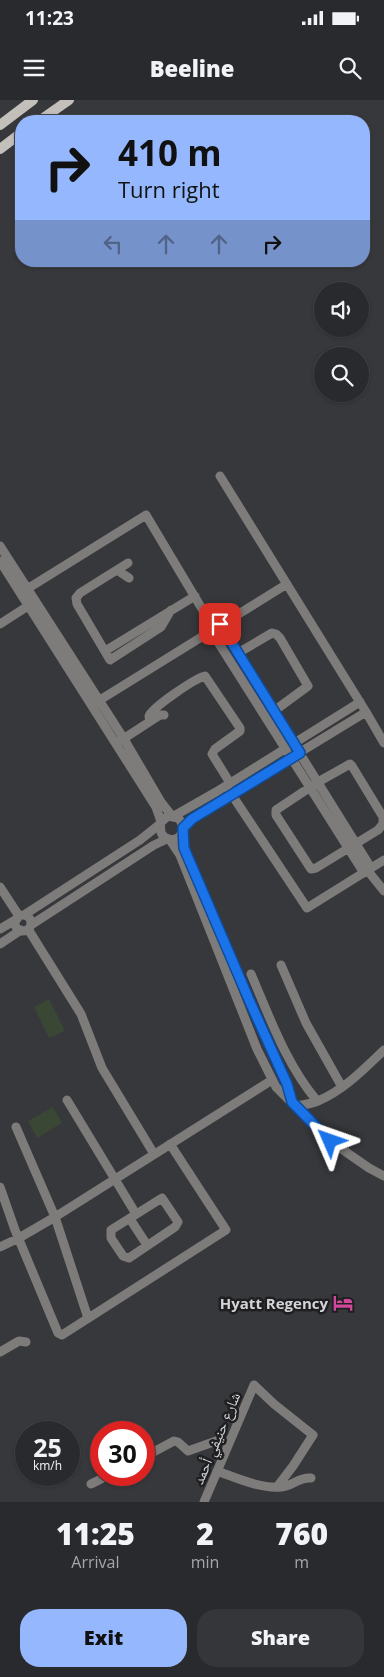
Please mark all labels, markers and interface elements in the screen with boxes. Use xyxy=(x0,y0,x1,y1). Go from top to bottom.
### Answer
text: 11:23 xyxy=(25,5,74,31)
text: Beeline xyxy=(150,53,234,83)
icon: menu xyxy=(20,54,48,82)
icon: search xyxy=(336,54,364,82)
text: 410 m xyxy=(118,129,222,176)
icon: right xyxy=(35,135,100,200)
text: Turn right xyxy=(118,174,220,204)
icon: left xyxy=(99,230,127,258)
icon: ahead xyxy=(152,230,180,258)
icon: ahead xyxy=(205,230,233,258)
icon: right xyxy=(258,230,286,258)
map controls xyxy=(314,282,369,402)
button: sound xyxy=(314,282,369,337)
button: search xyxy=(314,347,369,402)
pin xyxy=(199,603,241,645)
icon: arrive xyxy=(206,610,234,638)
position arrow xyxy=(303,1114,355,1166)
hotel icon: Hyatt Regency xyxy=(332,1292,354,1314)
place label: Hyatt Regency xyxy=(220,1293,328,1313)
street label: شارع حنيفي أحمد xyxy=(188,1389,247,1488)
speed limit sign: 30 xyxy=(90,1421,155,1486)
text: 25 xyxy=(33,1430,62,1464)
text: km/h xyxy=(33,1457,62,1474)
text: 11:25 xyxy=(56,1513,135,1554)
text: 2 xyxy=(196,1513,214,1554)
text: 760 xyxy=(275,1513,328,1554)
text: Arrival xyxy=(71,1551,119,1573)
text: min xyxy=(191,1551,219,1573)
text: m xyxy=(294,1551,309,1573)
button: Exit xyxy=(20,1609,187,1667)
button: Share xyxy=(197,1609,364,1667)

